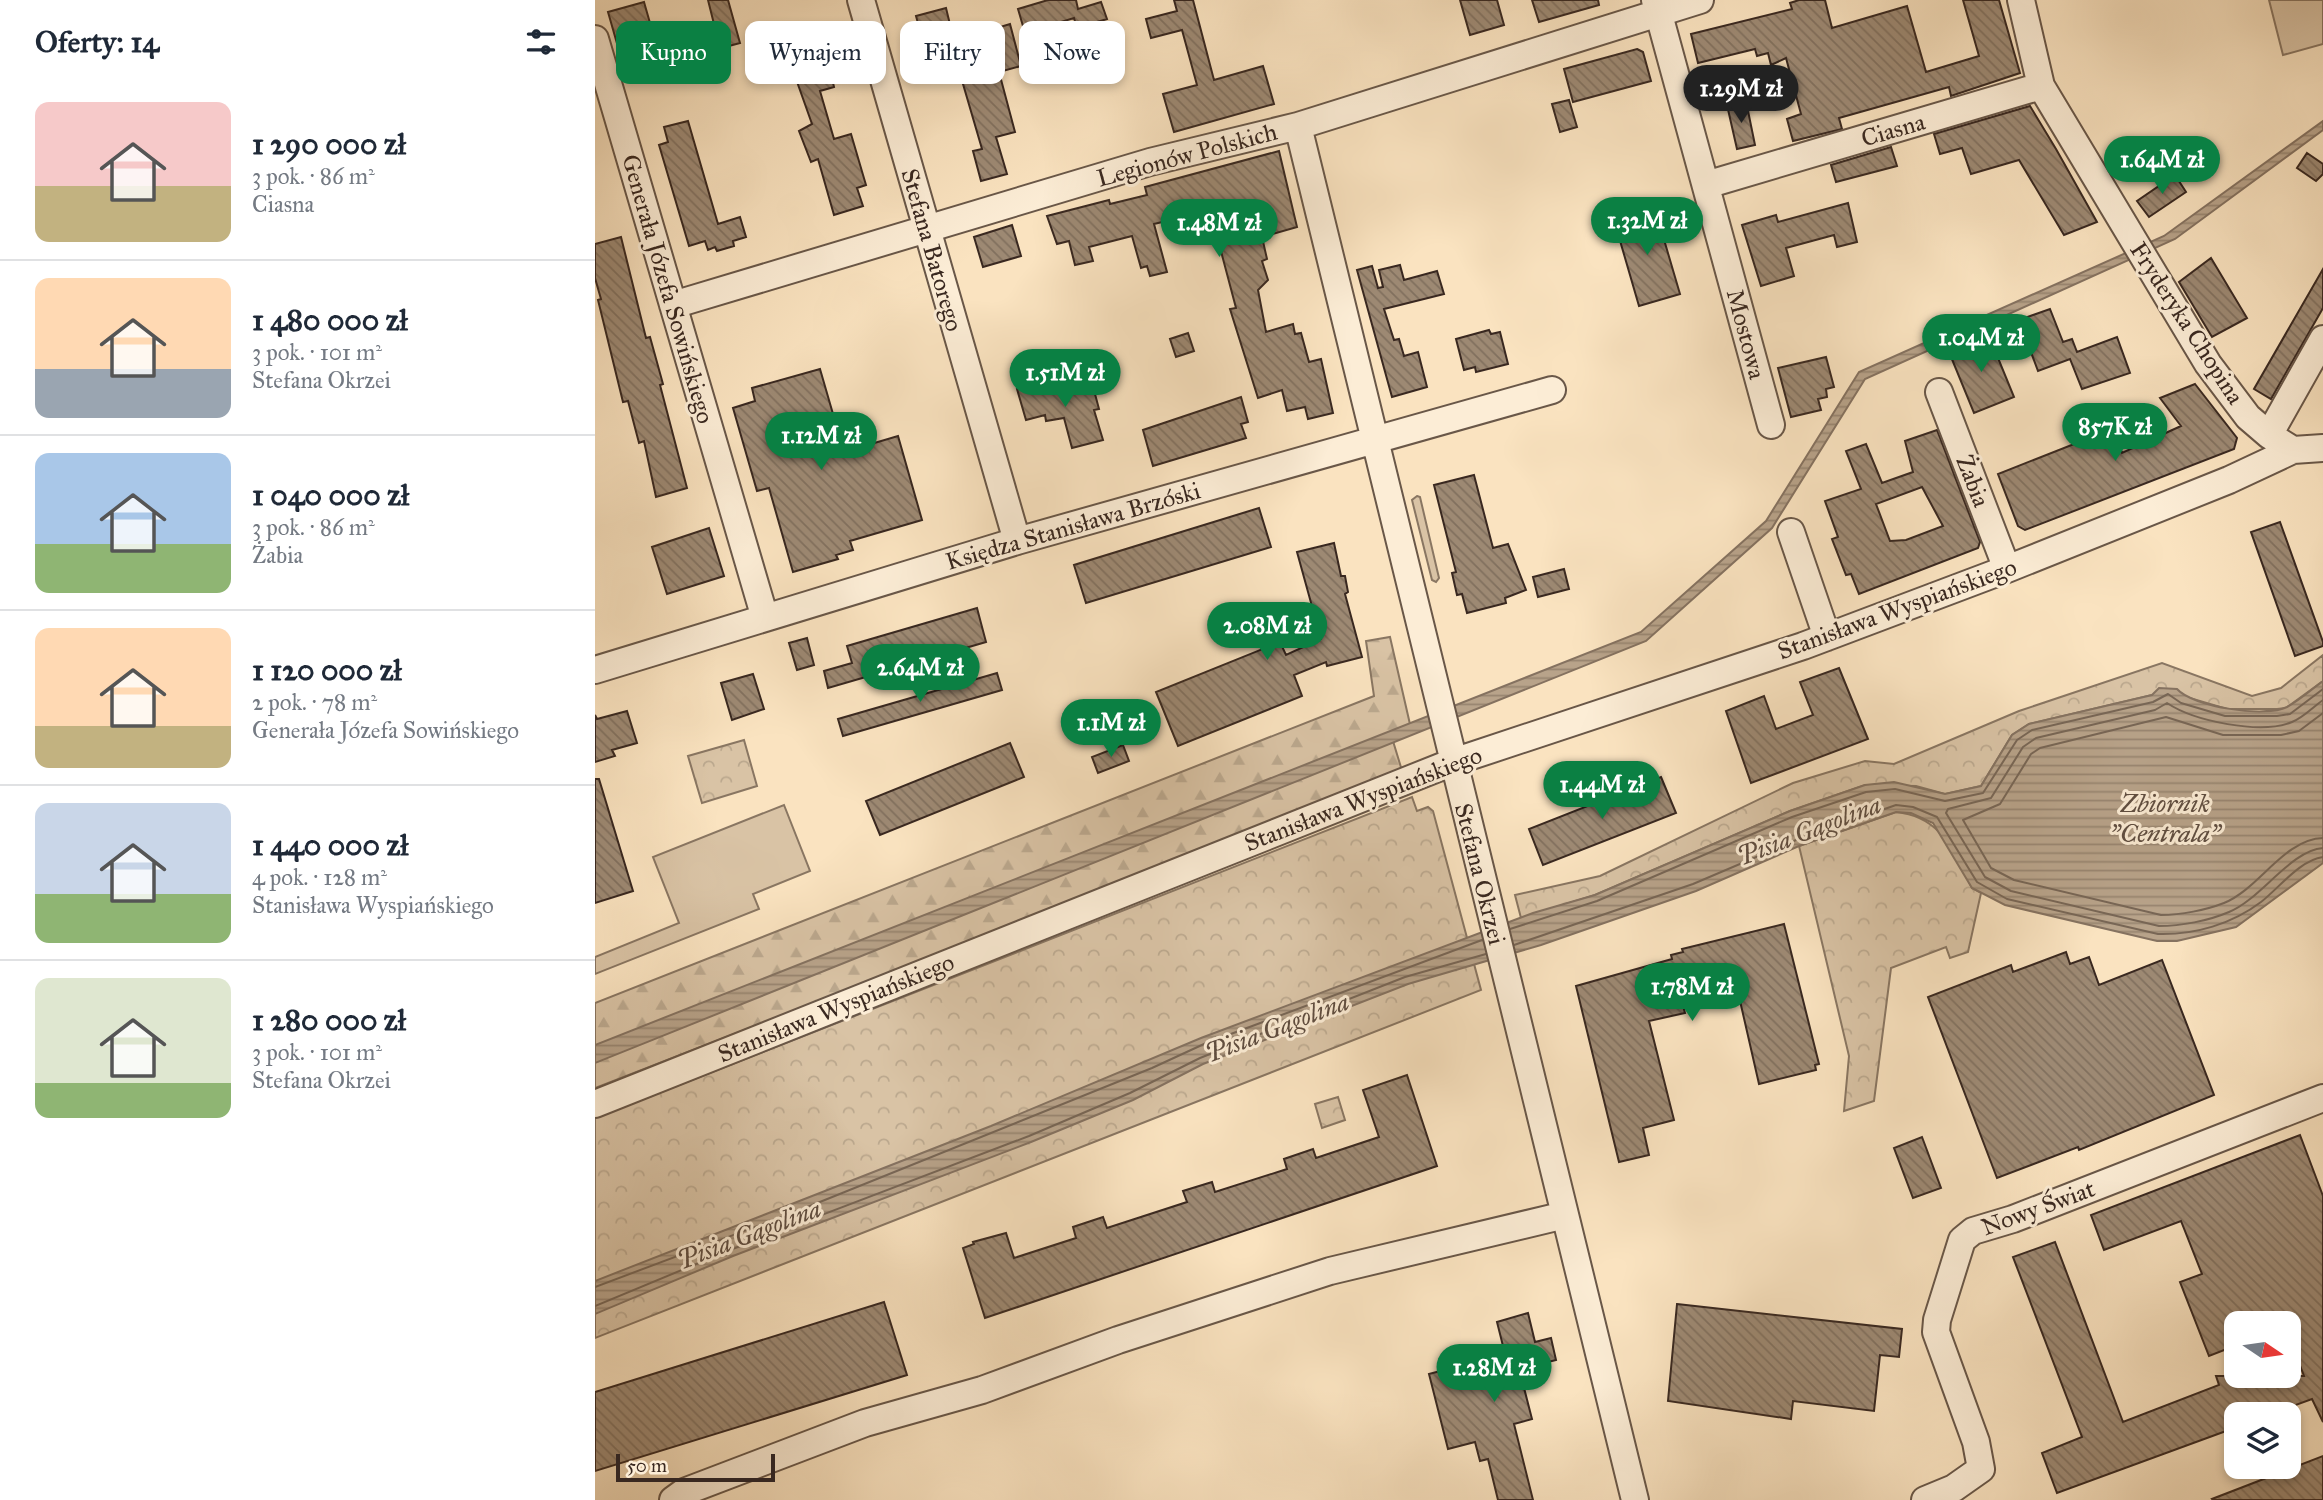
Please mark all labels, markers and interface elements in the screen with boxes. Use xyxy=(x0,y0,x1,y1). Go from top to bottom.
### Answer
chip: Kupno xyxy=(616,21,731,84)
chip: Wynajem xyxy=(745,21,886,84)
chip: Filtry xyxy=(900,21,1005,84)
chip: Nowe xyxy=(1019,21,1125,84)
icon: filters xyxy=(522,23,560,61)
text: Oferty: 14 xyxy=(35,24,159,60)
pin: 1.29M zł xyxy=(1669,66,1813,125)
text: 1.29M zł xyxy=(1699,74,1783,102)
street label: Ciasna xyxy=(1858,106,1929,153)
street label: Legionów Polskich xyxy=(1094,117,1280,193)
text: 1 290 000 zł xyxy=(252,126,406,162)
icon: home xyxy=(91,130,175,214)
pin: 1.64M zł xyxy=(2090,136,2234,196)
text: 1.64M zł xyxy=(2120,145,2204,173)
street label: Generała Józefa Sowińskiego xyxy=(615,151,721,427)
text: 3 pok. · 86 m² xyxy=(252,162,375,190)
street label: Stefana Batorego xyxy=(894,165,970,335)
text: Ciasna xyxy=(252,190,314,218)
pin: 1.32M zł xyxy=(1575,198,1719,257)
pin: 1.48M zł xyxy=(1147,200,1291,259)
text: 1.32M zł xyxy=(1607,206,1687,234)
text: 1.48M zł xyxy=(1177,208,1261,236)
street label: Fryderyka Chopina xyxy=(2123,236,2251,410)
street label: Mostowa xyxy=(1720,286,1773,383)
text: 1 480 000 zł xyxy=(252,302,408,338)
icon: home xyxy=(91,306,175,390)
pin: 1.04M zł xyxy=(1909,314,2053,374)
text: 1.04M zł xyxy=(1938,323,2024,351)
text: 3 pok. · 101 m² xyxy=(252,338,382,366)
pin: 1.51M zł xyxy=(993,350,1137,409)
text: 1.51M zł xyxy=(1026,358,1104,386)
text: Stefana Okrzei xyxy=(252,366,391,394)
pin: 857K zł xyxy=(2050,404,2180,463)
pin: 1.12M zł xyxy=(749,412,893,472)
text: 857K zł xyxy=(2078,412,2152,440)
text: 1.12M zł xyxy=(781,421,861,449)
street label: Żabia xyxy=(1949,451,1997,512)
street label: Księdza Stanisława Brzóski xyxy=(942,475,1204,577)
text: 1 040 000 zł xyxy=(252,477,409,513)
icon: home xyxy=(91,481,175,565)
text: 3 pok. · 86 m² xyxy=(252,513,375,541)
text: Żabia xyxy=(252,541,303,569)
street label: Stanisława Wyspiańskiego xyxy=(1773,552,2021,666)
pin: 2.08M zł xyxy=(1195,602,1339,662)
text: 2.08M zł xyxy=(1223,611,1311,639)
pin: 2.64M zł xyxy=(848,644,992,704)
text: 1 120 000 zł xyxy=(252,652,402,688)
text: 2.64M zł xyxy=(877,653,963,681)
icon: home xyxy=(91,656,175,740)
text: 2 pok. · 78 m² xyxy=(252,688,377,716)
pin: 1.1M zł xyxy=(1046,700,1176,759)
text: 1.1M zł xyxy=(1077,708,1145,736)
text: Generała Józefa Sowińskiego xyxy=(252,716,519,744)
street label: Stanisława Wyspiańskiego xyxy=(1240,740,1486,858)
pin: 1.44M zł xyxy=(1530,762,1674,821)
text: 1.44M zł xyxy=(1559,770,1645,798)
water label: Zbiornik "Centrala" xyxy=(2110,787,2223,849)
water label: Pisia Gągolina xyxy=(1733,788,1885,872)
street label: Stefana Okrzei xyxy=(1448,800,1512,948)
text: 1 440 000 zł xyxy=(252,827,409,863)
icon: home xyxy=(91,831,175,915)
text: 4 pok. · 128 m² xyxy=(252,863,387,891)
text: Stanisława Wyspiańskiego xyxy=(252,891,494,919)
street label: Stanisława Wyspiańskiego xyxy=(713,947,959,1069)
pin: 1.78M zł xyxy=(1620,964,1764,1023)
text: 1.78M zł xyxy=(1651,972,1733,1000)
water label: Pisia Gągolina xyxy=(1201,985,1353,1069)
text: 1 280 000 zł xyxy=(252,1002,406,1038)
icon: home xyxy=(91,1006,175,1090)
text: 3 pok. · 101 m² xyxy=(252,1038,382,1066)
text: Stefana Okrzei xyxy=(252,1066,391,1094)
street label: Nowy Świat xyxy=(1977,1173,2099,1242)
water label: Pisia Gągolina xyxy=(673,1192,825,1276)
north arrow xyxy=(2224,1311,2301,1388)
map controls xyxy=(2224,1311,2301,1479)
pin: 1.28M zł xyxy=(1422,1344,1566,1404)
text: 1.28M zł xyxy=(1453,1353,1535,1381)
button: layers xyxy=(2224,1402,2301,1479)
scale bar xyxy=(616,1451,775,1483)
text: 50 m xyxy=(627,1454,667,1477)

